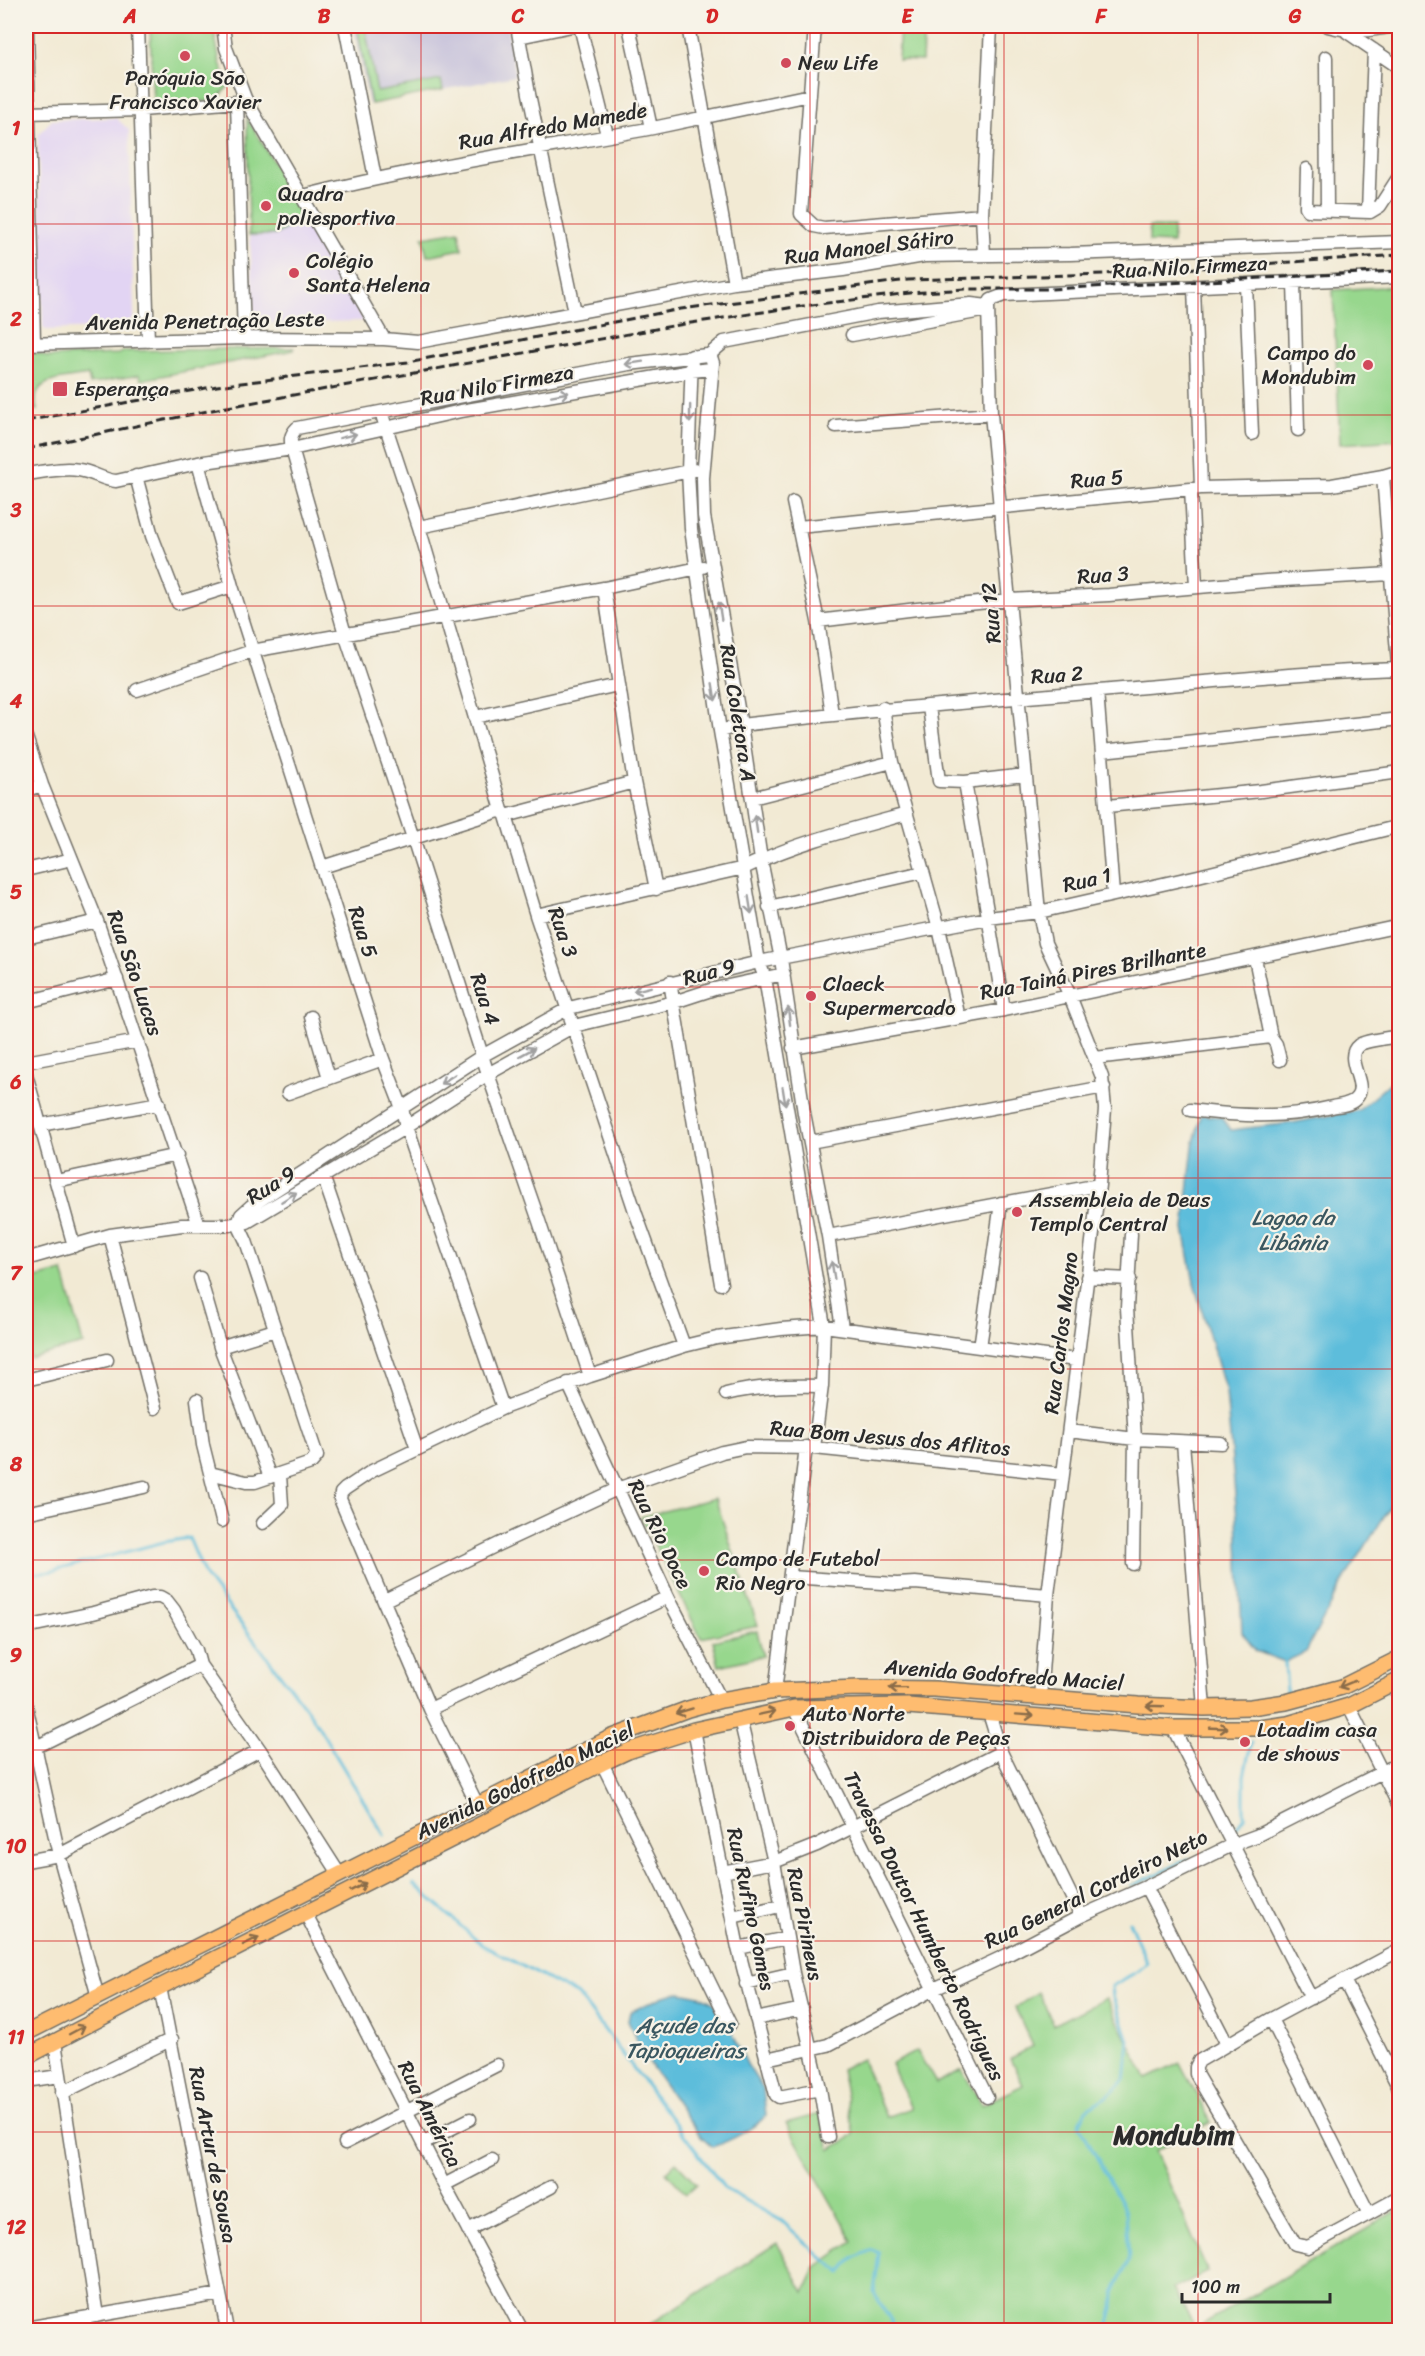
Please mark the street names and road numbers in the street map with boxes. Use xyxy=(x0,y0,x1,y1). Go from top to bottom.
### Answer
street label: Rua Alfredo Mamede xyxy=(456,91,650,161)
street label: Rua Manoel Sátiro xyxy=(782,218,956,276)
street label: Rua Nilo Firmeza xyxy=(1111,244,1269,290)
street label: Avenida Penetração Leste xyxy=(84,300,325,342)
street label: Rua Nilo Firmeza xyxy=(417,353,577,417)
street label: Rua 5 xyxy=(1069,458,1125,500)
street label: Rua 3 xyxy=(1076,554,1130,596)
street label: Rua 12 xyxy=(969,581,1013,645)
street label: Rua Coletora A xyxy=(708,642,768,784)
street label: Rua 2 xyxy=(1030,654,1084,696)
street label: Rua 1 xyxy=(1059,856,1115,904)
street label: Rua 5 xyxy=(337,901,389,963)
street label: Rua 3 xyxy=(537,901,590,963)
street label: Rua São Lucas xyxy=(96,905,174,1042)
street label: Rua Tainá Pires Brilhante xyxy=(977,930,1209,1012)
street label: Rua 9 xyxy=(679,947,740,997)
street label: Rua 4 xyxy=(459,968,511,1030)
street label: Rua 9 xyxy=(238,1155,304,1215)
street label: Rua Carlos Magno xyxy=(1032,1250,1090,1416)
street label: Rua Bom Jesus dos Aflitos xyxy=(768,1409,1012,1467)
street label: Rua Rio Doce xyxy=(617,1472,703,1596)
street label: Avenida Godofredo Maciel xyxy=(882,1648,1126,1702)
street label: Avenida Godofredo Maciel xyxy=(408,1711,642,1851)
street label: Travessa Doutor Humberto Rodrigues xyxy=(832,1764,1016,2088)
street label: Rua General Cordeiro Neto xyxy=(977,1818,1215,1960)
street label: Rua Rufino Gomes xyxy=(715,1824,787,1994)
street label: Rua Pirineus xyxy=(775,1864,835,1984)
street label: Rua América xyxy=(387,2054,473,2175)
street label: Rua Artur de Sousa xyxy=(177,2063,249,2247)

